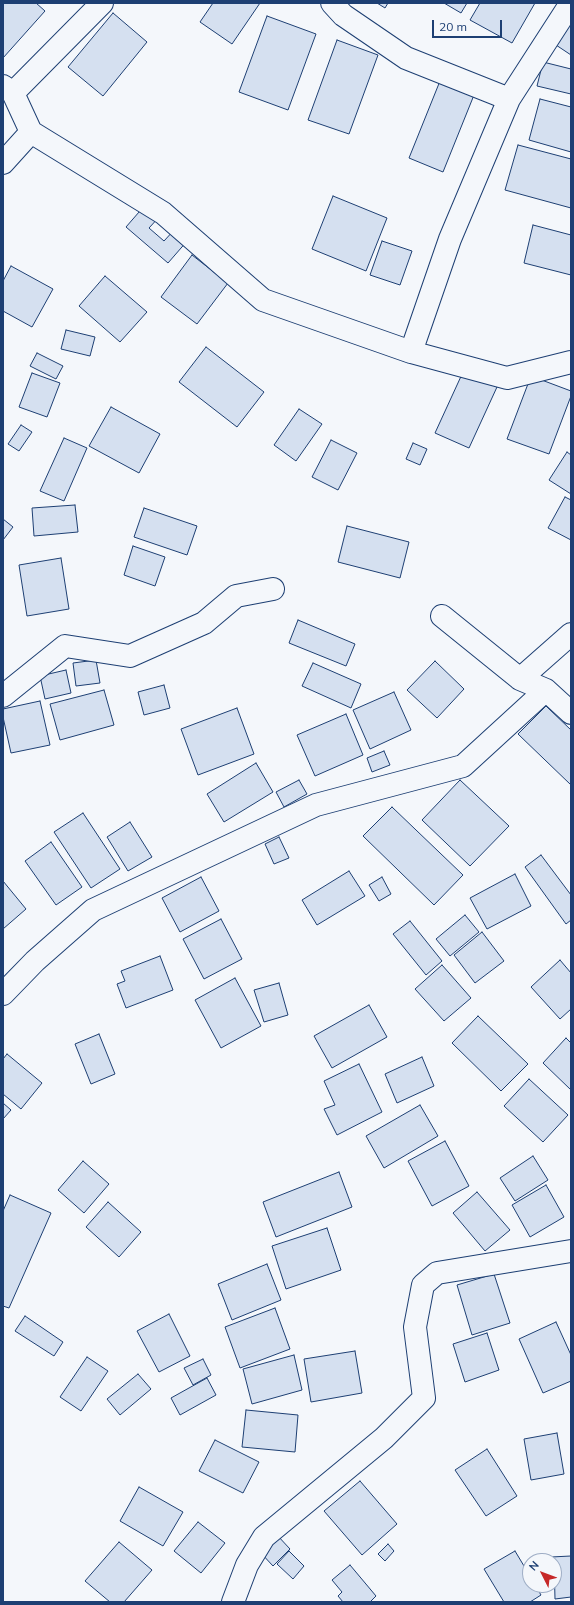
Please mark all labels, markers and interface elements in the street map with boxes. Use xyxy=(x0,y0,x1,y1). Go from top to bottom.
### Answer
scale bar xyxy=(434,12,504,38)
text: 20 m xyxy=(439,19,467,34)
north arrow xyxy=(522,1553,562,1593)
text: N xyxy=(526,1558,542,1573)

